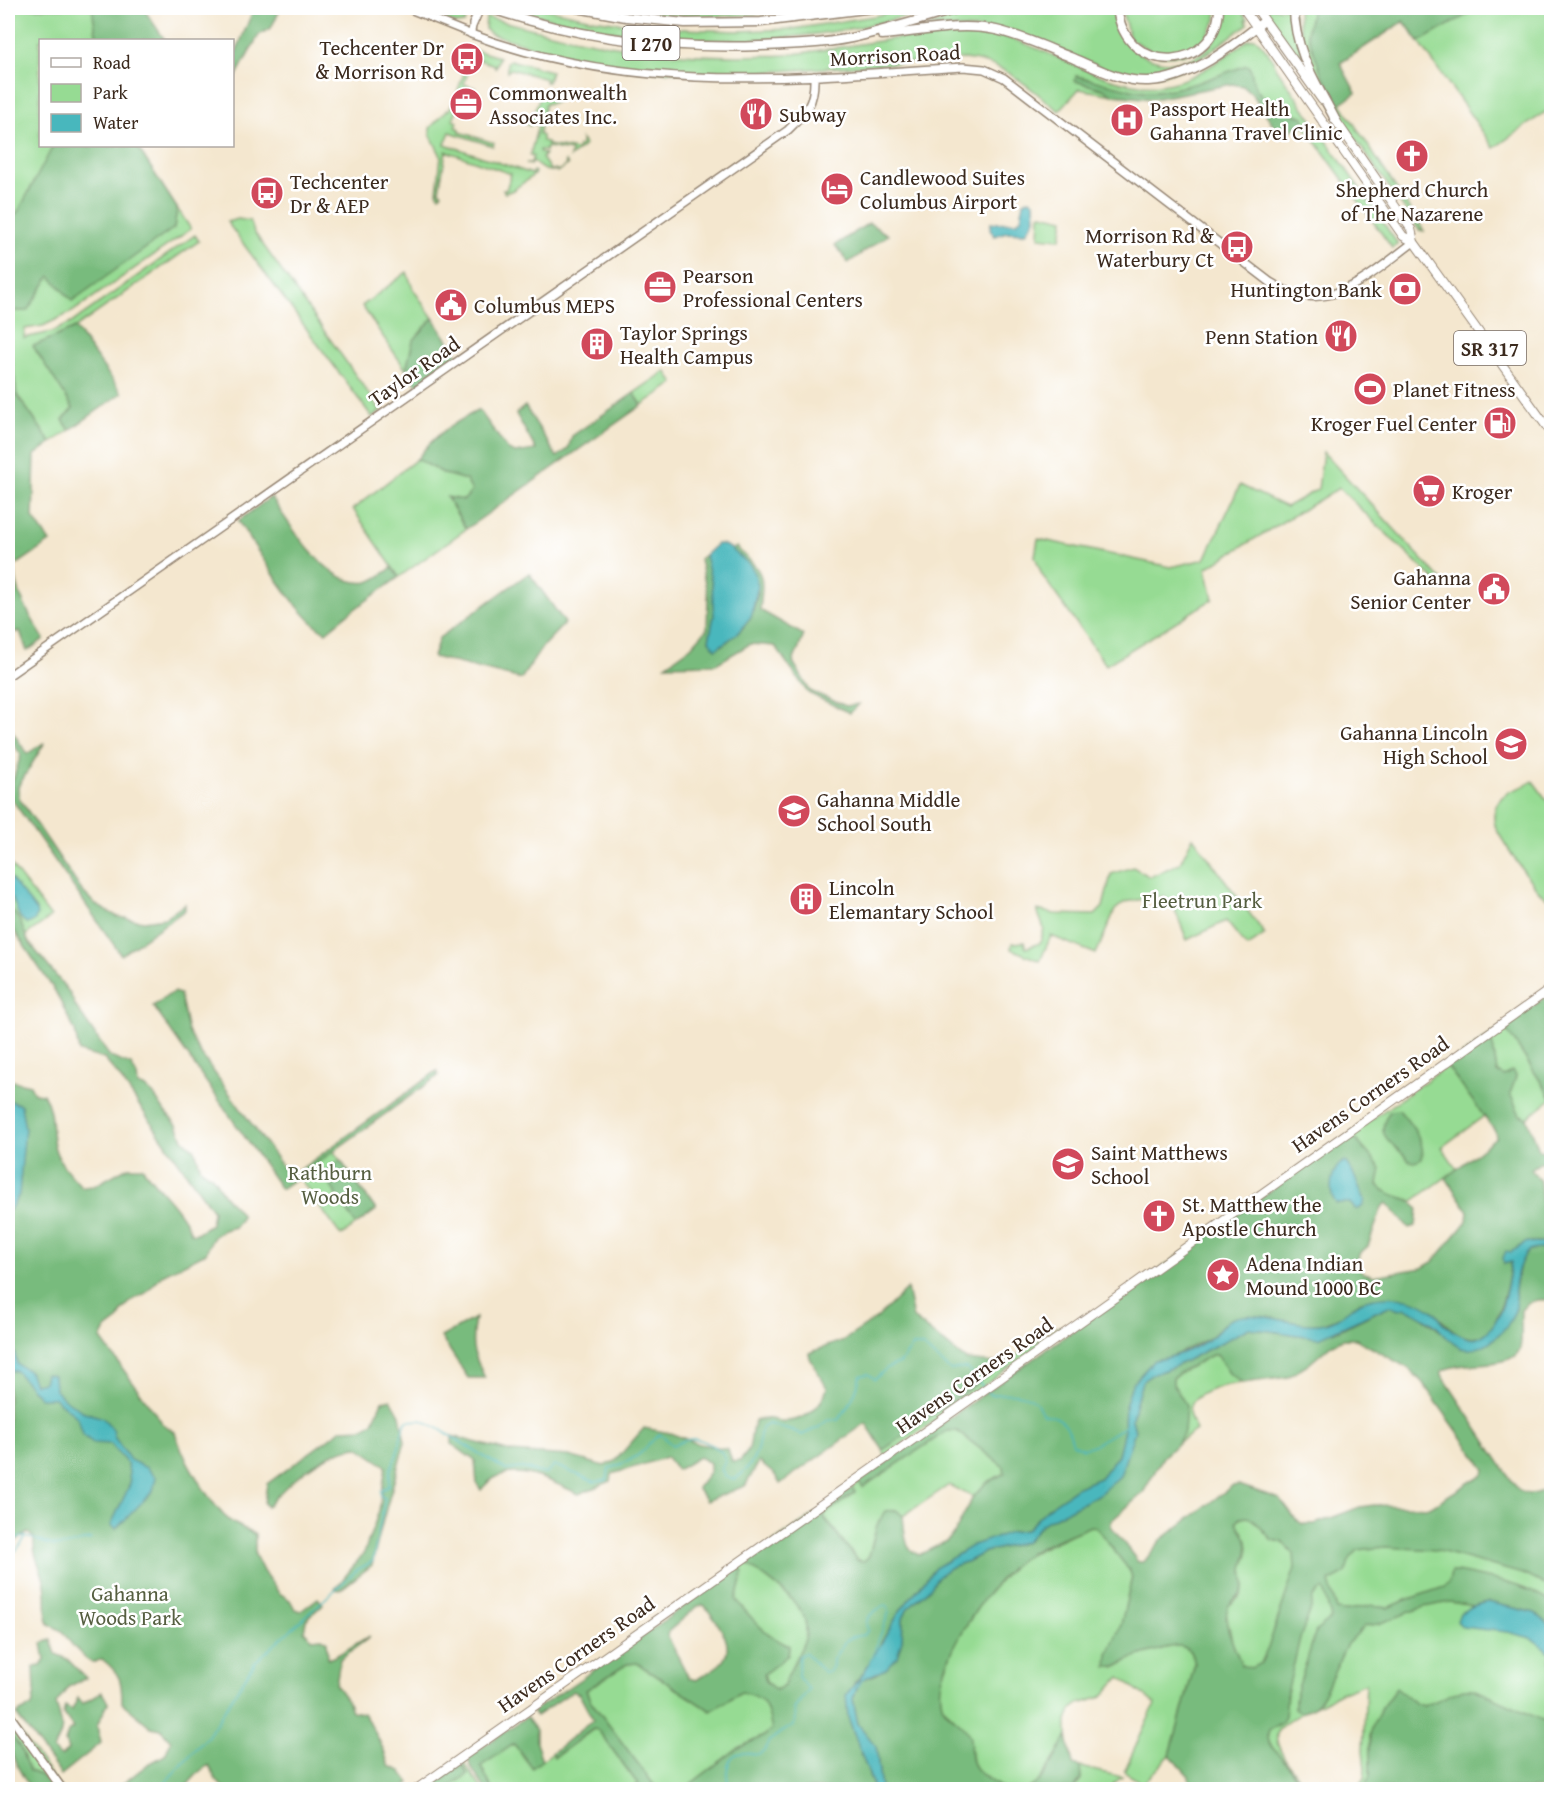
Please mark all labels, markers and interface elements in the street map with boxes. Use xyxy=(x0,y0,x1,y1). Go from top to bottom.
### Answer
road number: I 270 xyxy=(622,26,680,60)
place label: Techcenter Dr & Morrison Rd xyxy=(315,32,445,87)
street label: Morrison Road xyxy=(829,36,962,74)
legend xyxy=(39,39,234,147)
bus stop icon: Techcenter Dr & Morrison Rd xyxy=(449,41,485,77)
text: Road xyxy=(93,49,131,76)
place label: Commonwealth Associates Inc. xyxy=(489,77,628,132)
text: Park xyxy=(93,79,129,106)
office icon: Commonwealth Associates Inc. xyxy=(448,86,484,122)
place label: Passport Health Gahanna Travel Clinic xyxy=(1150,93,1343,148)
restaurant icon: Subway xyxy=(738,96,774,132)
place label: Subway xyxy=(779,99,847,130)
hospital icon: Passport Health Gahanna Travel Clinic xyxy=(1109,102,1145,138)
text: Water xyxy=(93,109,139,136)
church icon: Shepherd Church of The Nazarene xyxy=(1394,138,1430,174)
place label: Candlewood Suites Columbus Airport xyxy=(860,162,1025,217)
place label: Techcenter Dr & AEP xyxy=(290,166,389,221)
hotel icon: Candlewood Suites Columbus Airport xyxy=(819,171,855,207)
place label: Shepherd Church of The Nazarene xyxy=(1336,174,1489,229)
bus stop icon: Techcenter Dr & AEP xyxy=(249,175,285,211)
place label: Morrison Rd & Waterbury Ct xyxy=(1085,220,1215,275)
bus stop icon: Morrison Rd & Waterbury Ct xyxy=(1219,229,1255,265)
place label: Pearson Professional Centers xyxy=(683,260,863,315)
office icon: Pearson Professional Centers xyxy=(642,269,678,305)
bank icon: Huntington Bank xyxy=(1387,271,1423,307)
place label: Huntington Bank xyxy=(1231,274,1382,305)
public building icon: Columbus MEPS xyxy=(433,287,469,323)
place label: Columbus MEPS xyxy=(474,290,615,321)
place label: Taylor Springs Health Campus xyxy=(620,317,753,372)
restaurant icon: Penn Station xyxy=(1323,318,1359,354)
place label: Penn Station xyxy=(1205,321,1318,352)
building icon: Taylor Springs Health Campus xyxy=(579,326,615,362)
street label: Taylor Road xyxy=(362,328,467,414)
road number: SR 317 xyxy=(1454,331,1526,365)
sports icon: Planet Fitness xyxy=(1352,371,1388,407)
place label: Planet Fitness xyxy=(1393,374,1516,405)
fuel station icon: Kroger Fuel Center xyxy=(1482,405,1518,441)
place label: Kroger Fuel Center xyxy=(1311,408,1477,439)
supermarket icon: Kroger xyxy=(1411,473,1447,509)
place label: Kroger xyxy=(1452,476,1513,507)
place label: Gahanna Senior Center xyxy=(1350,562,1471,617)
public building icon: Gahanna Senior Center xyxy=(1476,571,1512,607)
place label: Gahanna Lincoln High School xyxy=(1340,717,1488,772)
school or university icon: Gahanna Lincoln High School xyxy=(1493,726,1529,762)
place label: Gahanna Middle School South xyxy=(817,784,961,839)
school or university icon: Gahanna Middle School South xyxy=(776,793,812,829)
place label: Lincoln Elemantary School xyxy=(829,872,994,927)
building icon: Lincoln Elemantary School xyxy=(788,881,824,917)
park label: Fleetrun Park xyxy=(1142,885,1262,916)
street label: Havens Corners Road xyxy=(1285,1027,1456,1160)
place label: Saint Matthews School xyxy=(1091,1137,1228,1192)
school or university icon: Saint Matthews School xyxy=(1050,1146,1086,1182)
park label: Rathburn Woods xyxy=(288,1157,372,1212)
place label: St. Matthew the Apostle Church xyxy=(1182,1189,1322,1244)
church icon: St. Matthew the Apostle Church xyxy=(1141,1198,1177,1234)
place label: Adena Indian Mound 1000 BC xyxy=(1246,1248,1381,1303)
place icon: Adena Indian Mound 1000 BC xyxy=(1205,1257,1241,1293)
street label: Havens Corners Road xyxy=(889,1308,1060,1441)
park label: Gahanna Woods Park xyxy=(78,1578,182,1633)
street label: Havens Corners Road xyxy=(491,1587,662,1720)

